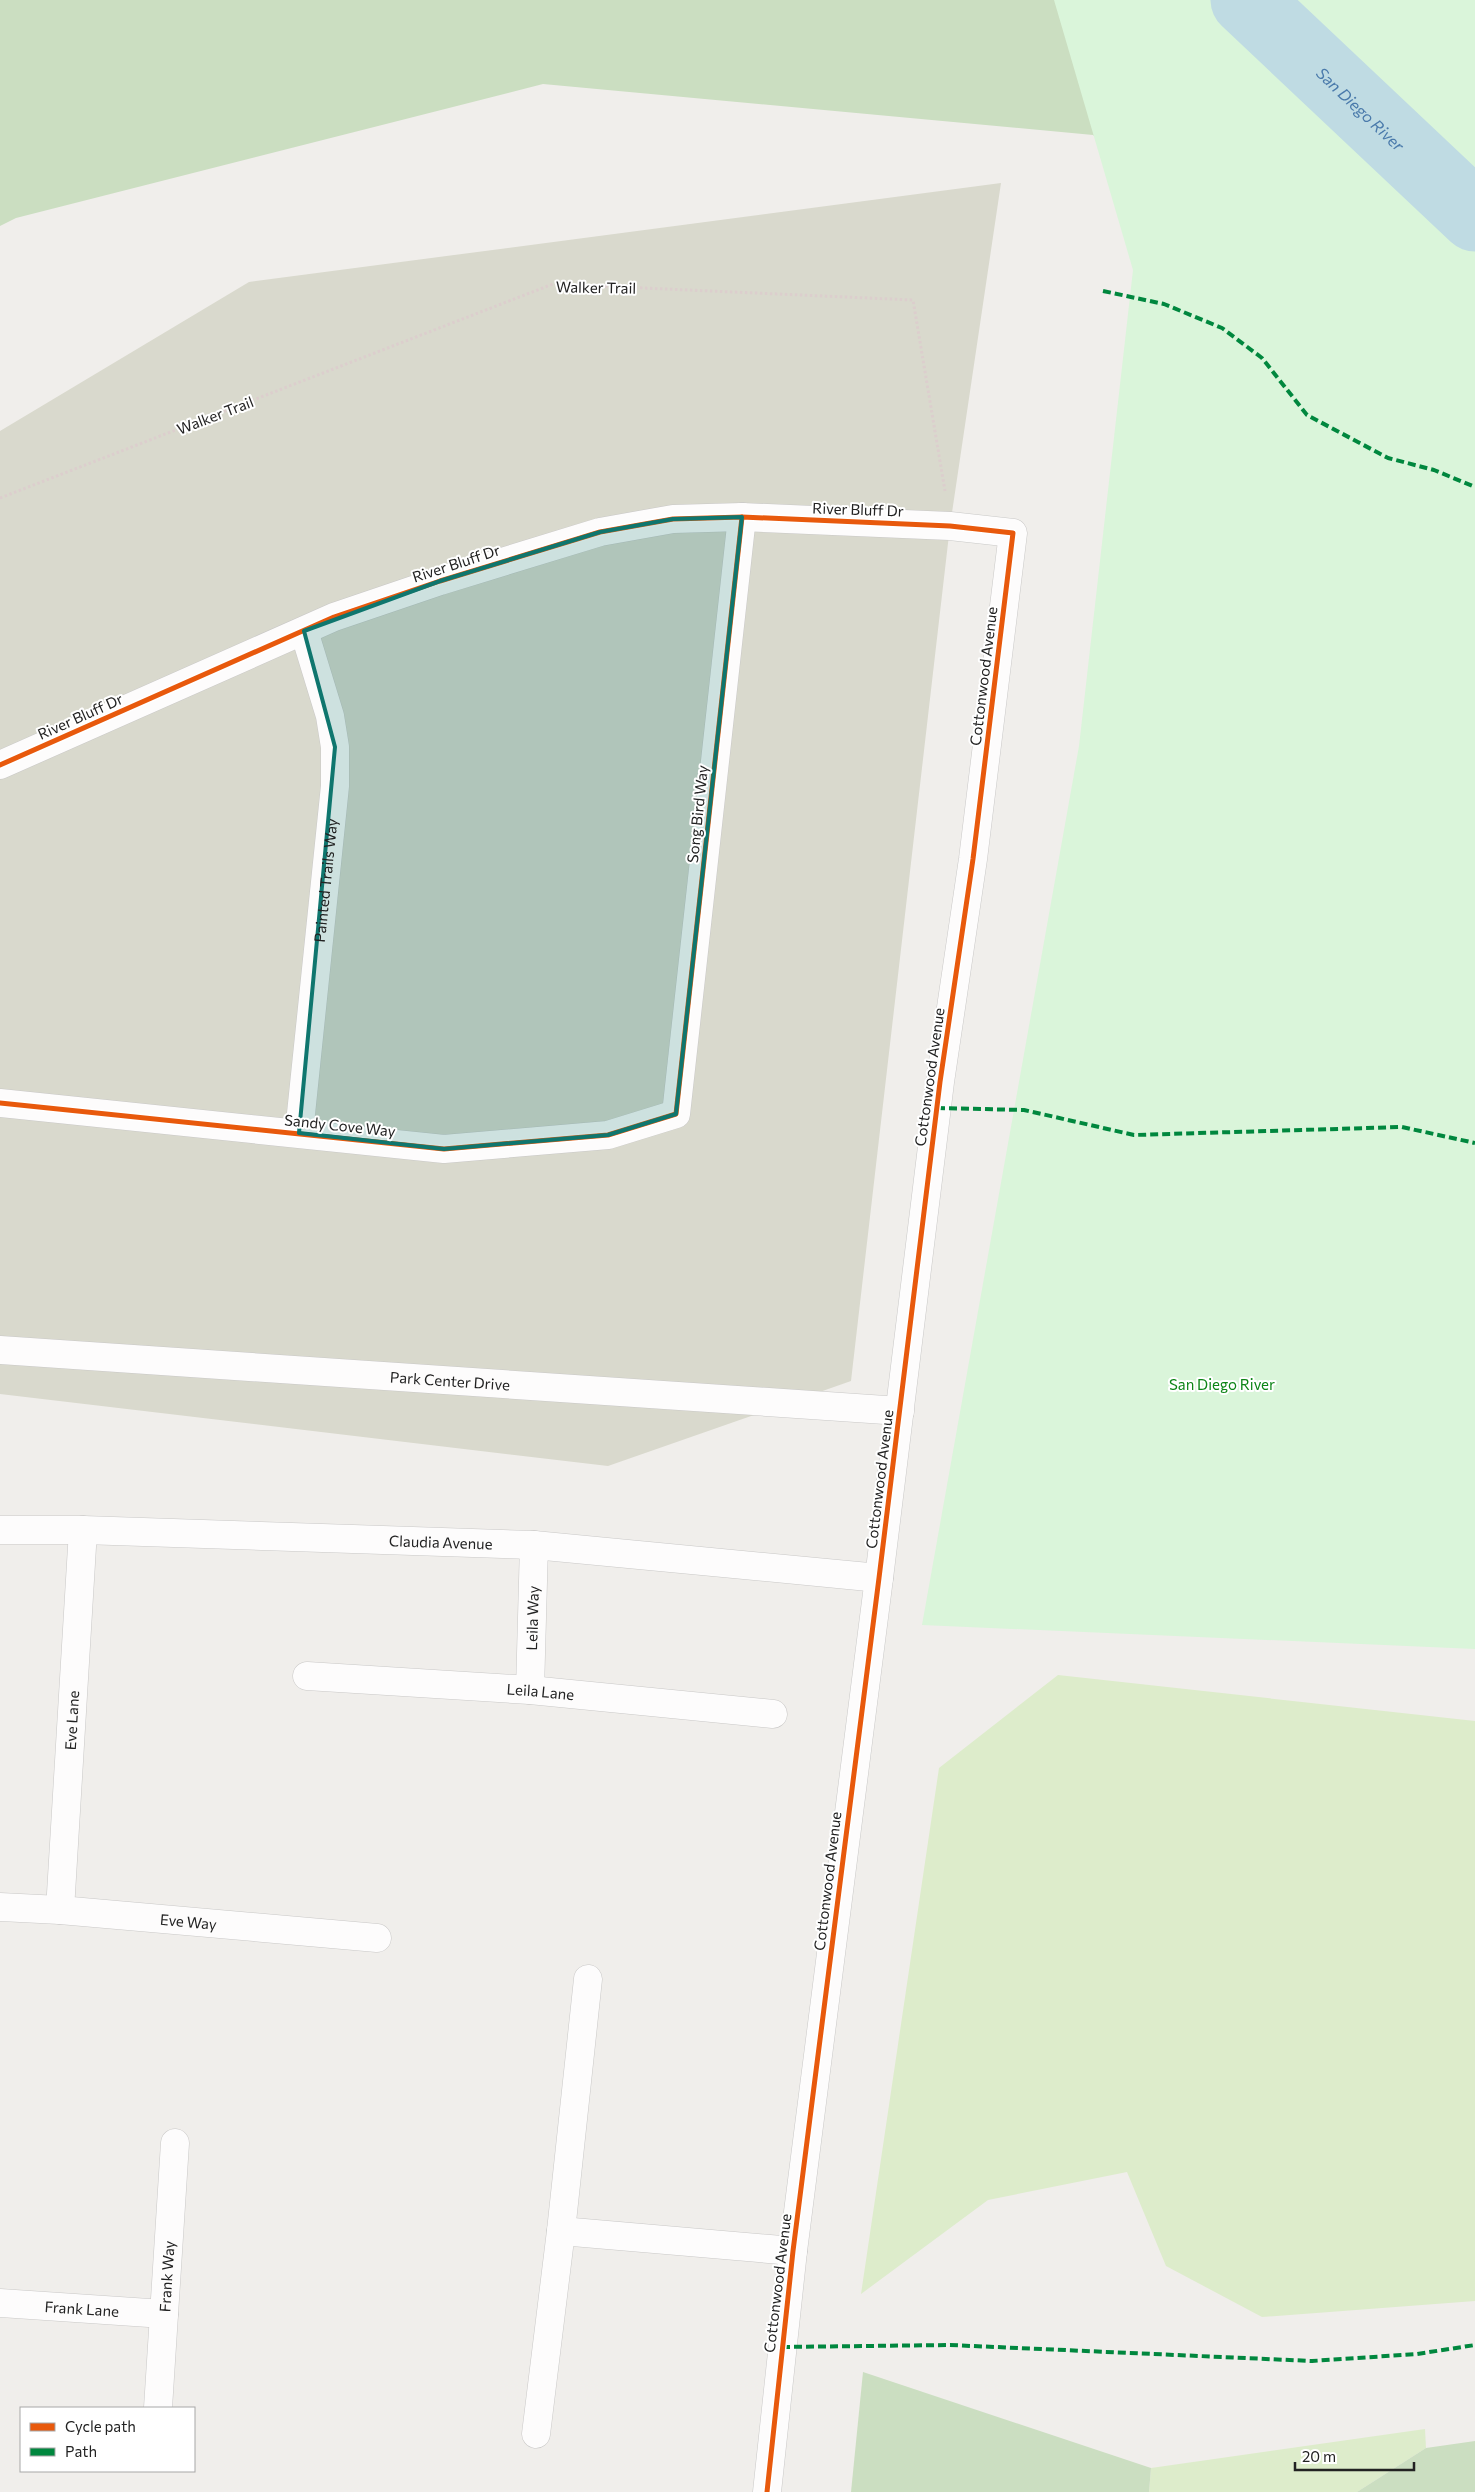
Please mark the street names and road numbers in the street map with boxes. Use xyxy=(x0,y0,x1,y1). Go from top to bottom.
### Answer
street label: Walker Trail xyxy=(556,277,636,297)
street label: Walker Trail xyxy=(174,392,256,438)
street label: River Bluff Dr xyxy=(812,498,904,520)
street label: River Bluff Dr xyxy=(410,540,502,586)
street label: Cottonwood Avenue xyxy=(966,605,1000,747)
street label: River Bluff Dr xyxy=(35,689,125,743)
street label: Song Bird Way xyxy=(683,764,711,864)
street label: Painted Trails Way xyxy=(310,817,341,943)
street label: Cottonwood Avenue xyxy=(910,1006,948,1148)
street label: Sandy Cove Way xyxy=(284,1110,397,1140)
street label: Park Center Drive xyxy=(389,1367,511,1394)
street label: Cottonwood Avenue xyxy=(862,1408,896,1550)
street label: Claudia Avenue xyxy=(389,1531,493,1553)
street label: Leila Way xyxy=(522,1585,542,1651)
street label: Leila Lane xyxy=(506,1680,575,1703)
street label: Eve Lane xyxy=(61,1690,82,1751)
street label: Cottonwood Avenue xyxy=(810,1810,844,1952)
street label: Eve Way xyxy=(159,1910,218,1933)
street label: Cottonwood Avenue xyxy=(760,2212,794,2354)
street label: Frank Way xyxy=(155,2240,178,2313)
street label: Frank Lane xyxy=(44,2297,120,2320)

